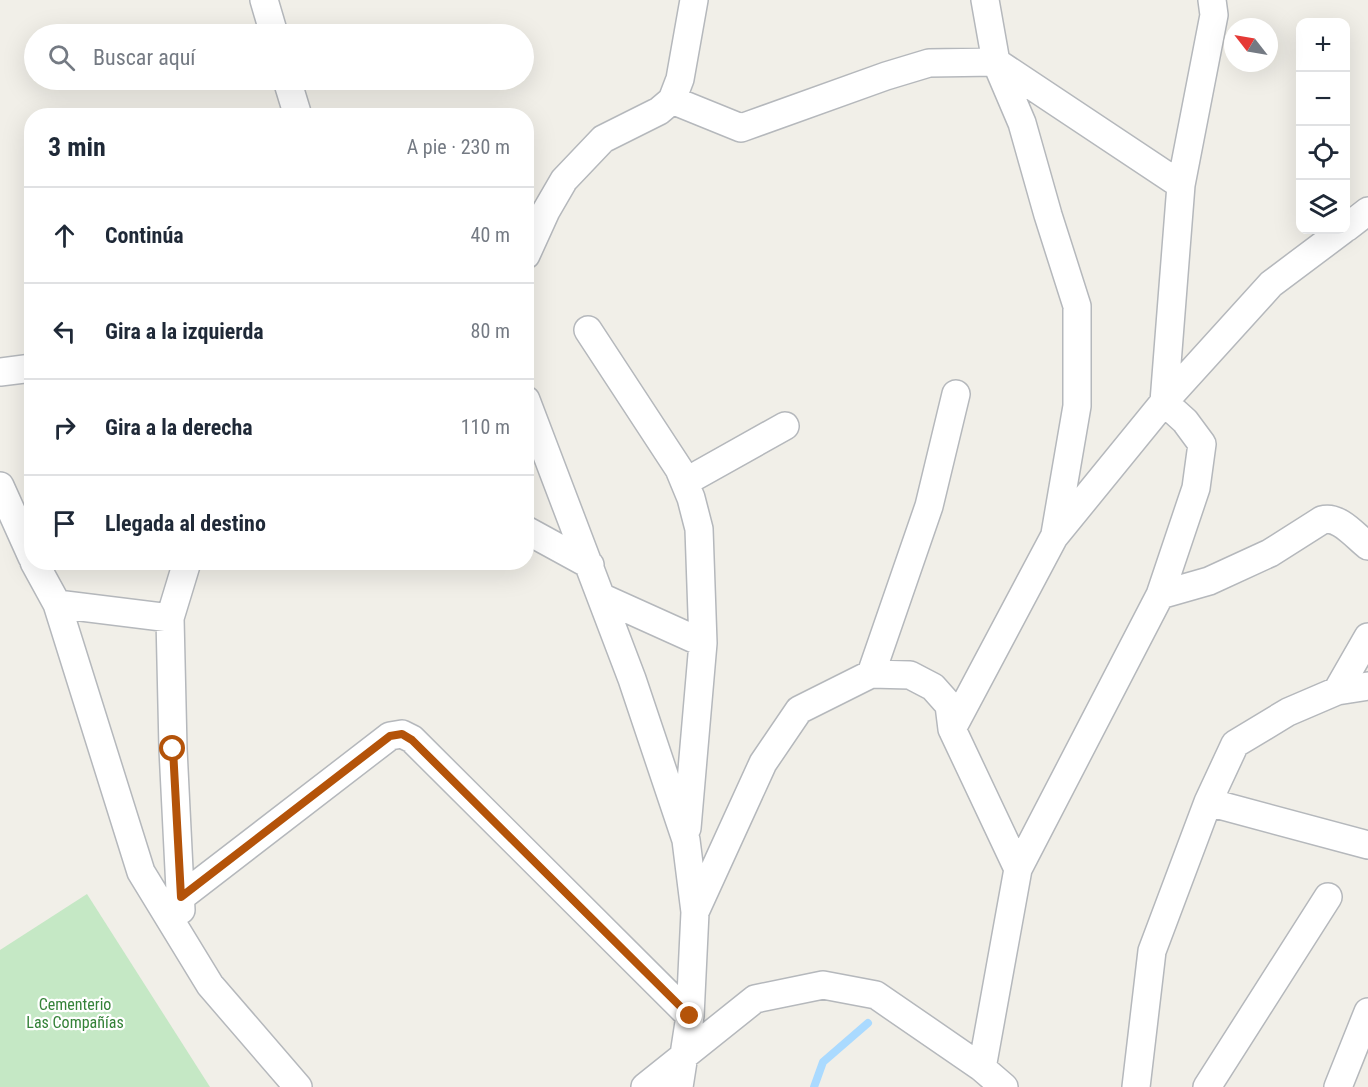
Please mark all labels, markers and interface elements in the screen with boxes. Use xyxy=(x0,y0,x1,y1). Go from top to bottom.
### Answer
north arrow xyxy=(1224,18,1278,72)
map controls xyxy=(1296,18,1350,234)
button: + xyxy=(1296,18,1350,72)
search box xyxy=(24,24,534,90)
icon: search xyxy=(45,41,78,74)
text: Buscar aquí xyxy=(93,45,196,70)
button: − xyxy=(1296,72,1350,126)
button: locate xyxy=(1296,126,1350,180)
text: 3 min xyxy=(48,132,106,162)
text: A pie · 230 m xyxy=(407,135,510,159)
button: layers xyxy=(1296,180,1350,234)
icon: ahead xyxy=(48,219,81,252)
text: Continúa xyxy=(105,223,184,248)
text: 40 m xyxy=(471,223,510,247)
icon: left xyxy=(48,315,81,348)
text: Gira a la izquierda xyxy=(105,319,264,344)
text: 80 m xyxy=(471,319,510,343)
icon: right xyxy=(48,411,81,444)
text: Gira a la derecha xyxy=(105,415,253,440)
text: 110 m xyxy=(461,415,510,439)
icon: arrive xyxy=(48,507,81,540)
text: Llegada al destino xyxy=(105,511,266,536)
route start xyxy=(159,735,185,761)
park label: Cementerio Las Compañías xyxy=(26,995,124,1032)
route end xyxy=(676,1002,702,1028)

